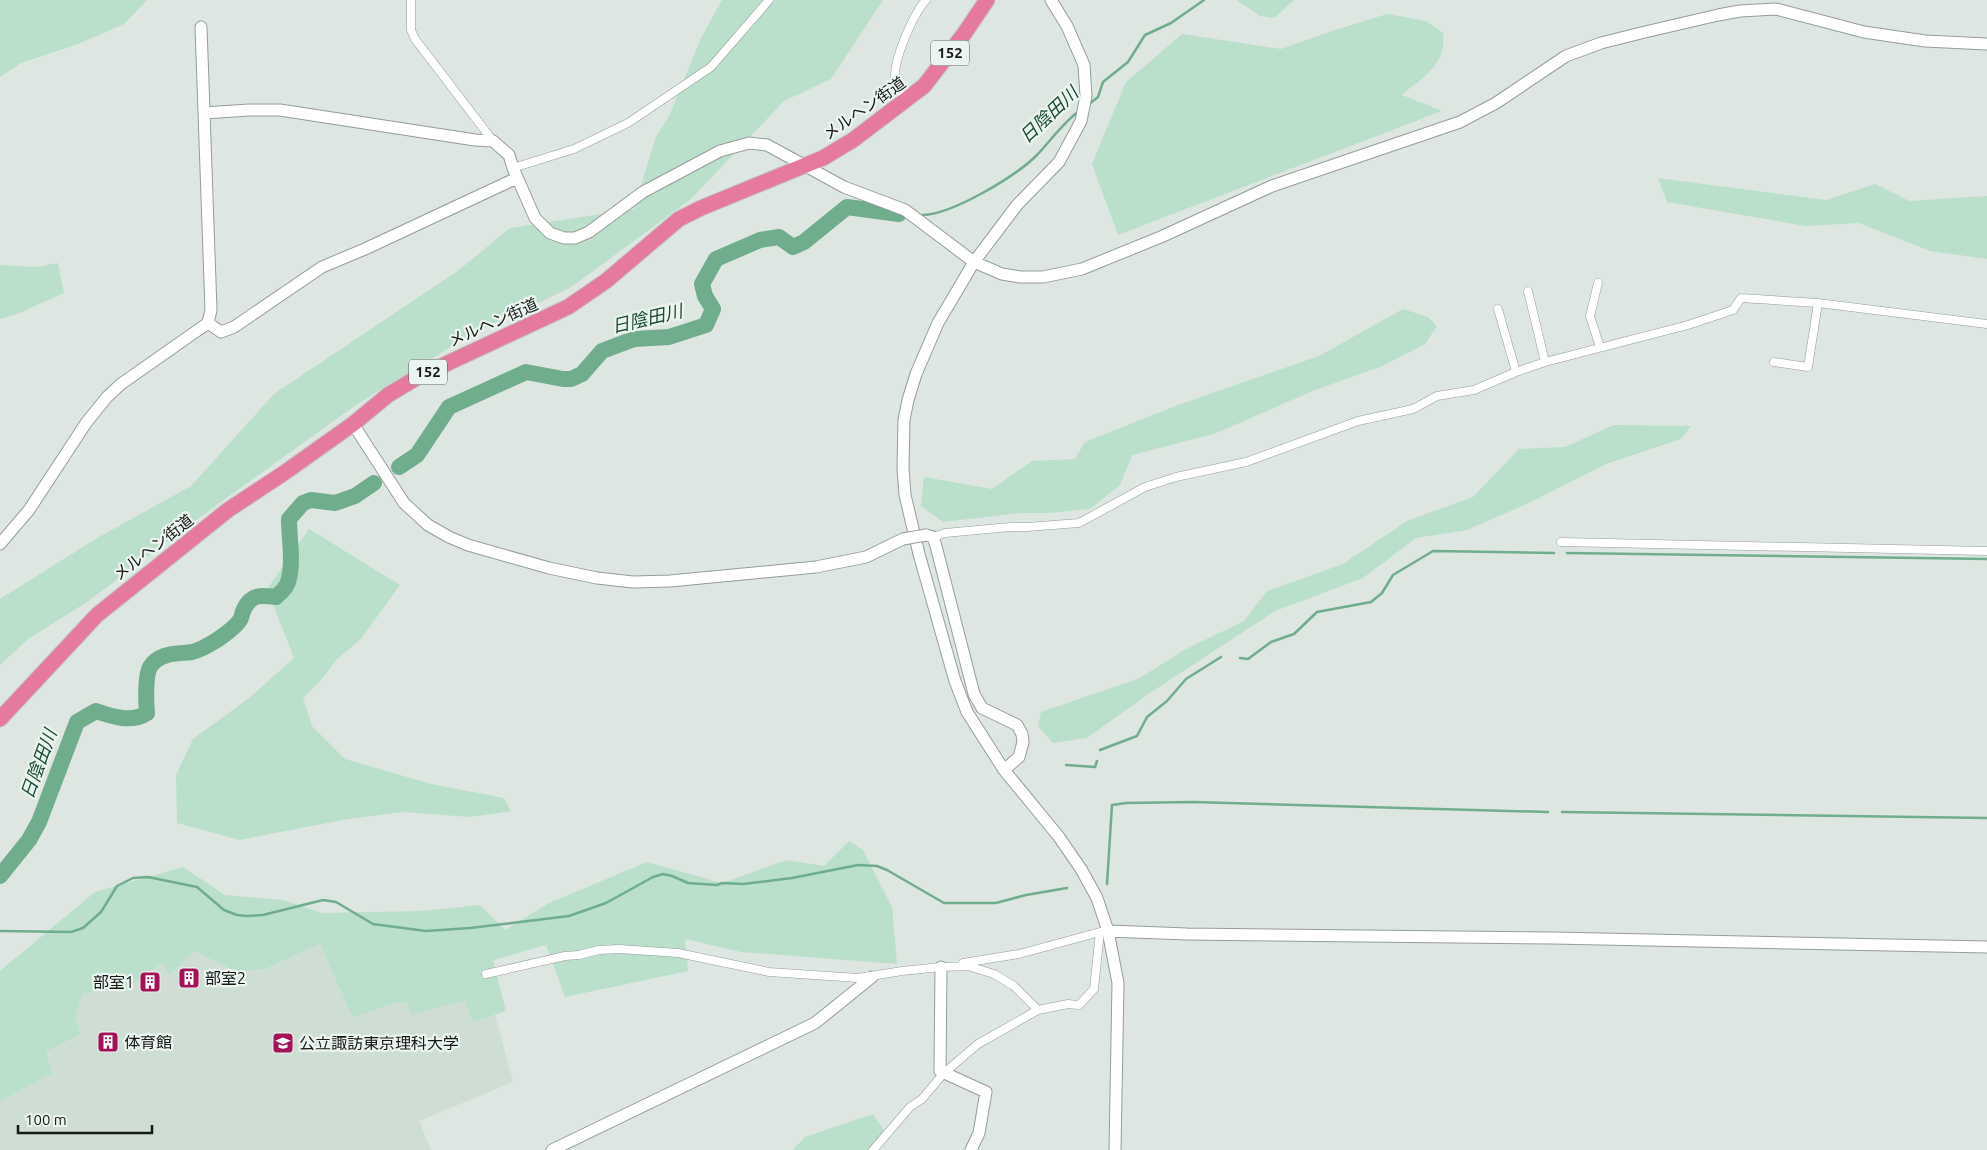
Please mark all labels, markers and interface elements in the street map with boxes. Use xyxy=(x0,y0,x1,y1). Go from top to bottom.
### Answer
road number: 152 xyxy=(931,40,969,66)
street label: メルヘン街道 xyxy=(820,73,908,143)
water label: 日陰田川 xyxy=(1015,81,1083,146)
street label: メルヘン街道 xyxy=(445,294,541,350)
water label: 日陰田川 xyxy=(609,300,686,336)
road number: 152 xyxy=(409,360,447,384)
street label: メルヘン街道 xyxy=(110,510,196,584)
water label: 日陰田川 xyxy=(16,725,60,801)
building icon: 部室2 xyxy=(177,966,201,990)
place label: 部室2 xyxy=(205,969,246,987)
building icon: 部室1 xyxy=(138,970,162,994)
place label: 部室1 xyxy=(93,973,134,991)
building icon: 体育館 xyxy=(96,1030,120,1054)
school or university icon: 公立諏訪東京理科大学 xyxy=(271,1031,295,1055)
place label: 体育館 xyxy=(124,1033,172,1051)
place label: 公立諏訪東京理科大学 xyxy=(299,1034,459,1052)
scale bar xyxy=(18,1102,151,1134)
text: 100 m xyxy=(25,1111,67,1128)

